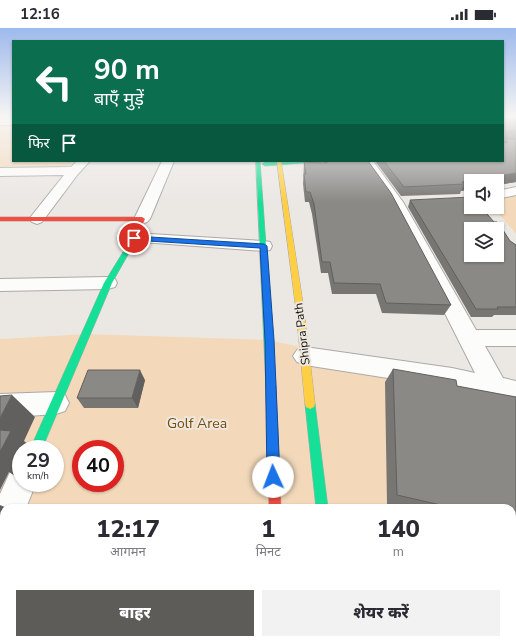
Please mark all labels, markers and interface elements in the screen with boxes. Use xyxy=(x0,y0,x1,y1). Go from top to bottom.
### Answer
text: 12:16 xyxy=(20,4,60,24)
text: 90 m xyxy=(94,51,160,89)
icon: left xyxy=(28,56,80,108)
text: बाएँ मुड़ें xyxy=(94,87,144,111)
icon: arrive xyxy=(58,132,80,154)
text: फिर xyxy=(28,133,50,153)
map controls xyxy=(464,174,504,262)
button: sound xyxy=(464,174,504,214)
pin xyxy=(117,221,151,255)
button: layers xyxy=(464,222,504,262)
icon: arrive xyxy=(123,227,145,249)
street label: Shipra Path xyxy=(290,302,314,366)
park label: Golf Area xyxy=(167,414,227,433)
speed limit sign: 40 xyxy=(72,440,124,492)
text: 29 xyxy=(26,447,50,474)
position arrow xyxy=(252,456,294,498)
text: km/h xyxy=(27,469,49,483)
text: 12:17 xyxy=(96,513,160,545)
text: 1 xyxy=(261,513,276,545)
text: 140 xyxy=(377,513,420,545)
text: आगमन xyxy=(110,543,146,561)
text: मिनट xyxy=(256,543,281,561)
text: m xyxy=(393,543,404,561)
button: बाहर xyxy=(16,590,254,636)
button: शेयर करें xyxy=(262,590,500,636)

